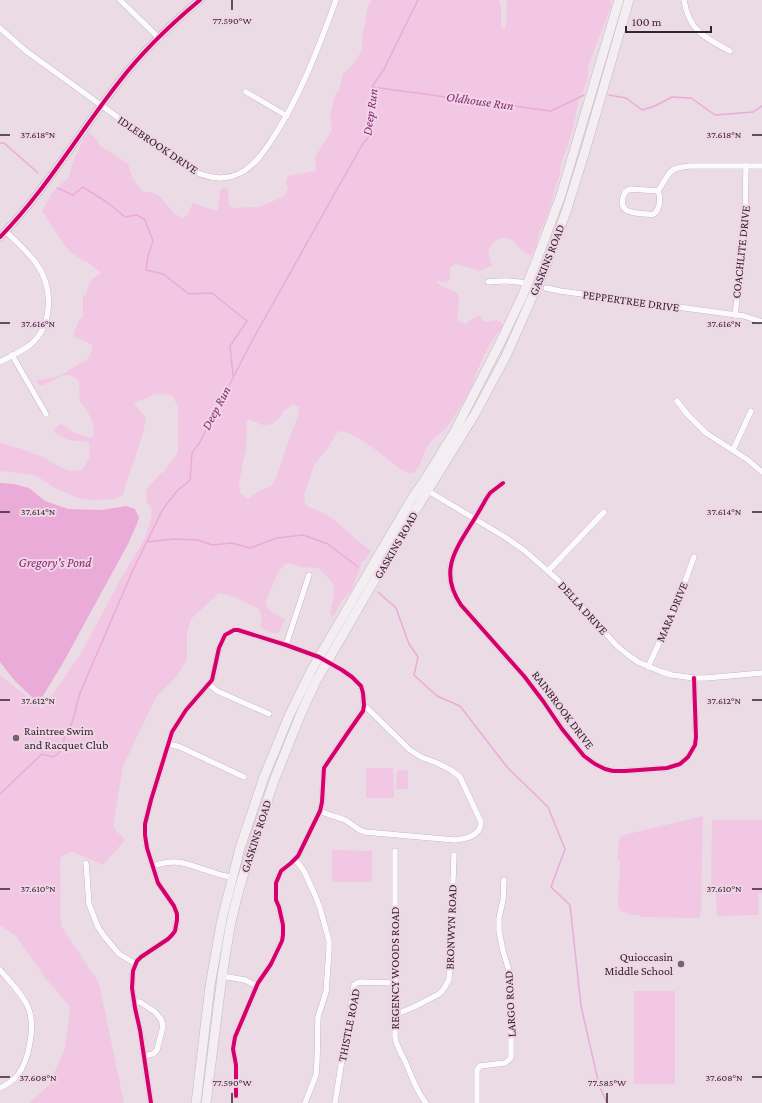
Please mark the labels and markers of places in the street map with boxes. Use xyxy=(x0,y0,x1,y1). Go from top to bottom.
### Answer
place label: Raintree Swim and Racquet Club xyxy=(24,724,108,752)
marker: Raintree Swim and Racquet Club xyxy=(11,733,21,743)
place label: Quioccasin Middle School xyxy=(605,950,674,978)
marker: Quioccasin Middle School xyxy=(676,959,686,969)

